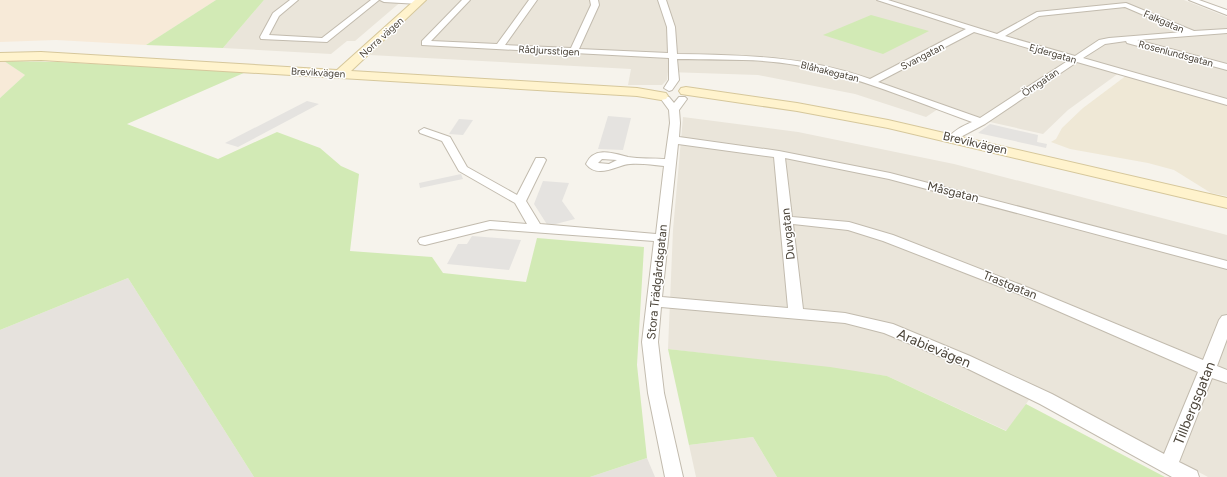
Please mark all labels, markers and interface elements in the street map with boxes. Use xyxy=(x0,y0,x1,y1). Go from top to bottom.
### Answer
street label: Falkgatan xyxy=(1142,7,1186,36)
street label: Norra vägen xyxy=(357,14,406,61)
street label: Rosenlundsgatan xyxy=(1137,37,1215,70)
street label: Svangatan xyxy=(898,40,947,73)
street label: Ejdergatan xyxy=(1028,41,1078,67)
street label: Rådjursstigen xyxy=(518,42,580,59)
street label: Blåhakegatan xyxy=(799,58,861,85)
street label: Brevikvägen xyxy=(290,65,346,80)
street label: Örngatan xyxy=(1019,65,1062,100)
street label: Brevikvägen xyxy=(942,129,1009,157)
street label: Måsgatan xyxy=(926,179,980,205)
street label: Duvgatan xyxy=(778,207,798,260)
street label: Stora Trädgårdsgatan xyxy=(644,224,670,340)
street label: Trastgatan xyxy=(981,268,1039,302)
street label: Arabievägen xyxy=(894,325,973,372)
street label: Tillbergsgatan xyxy=(1170,359,1219,447)

